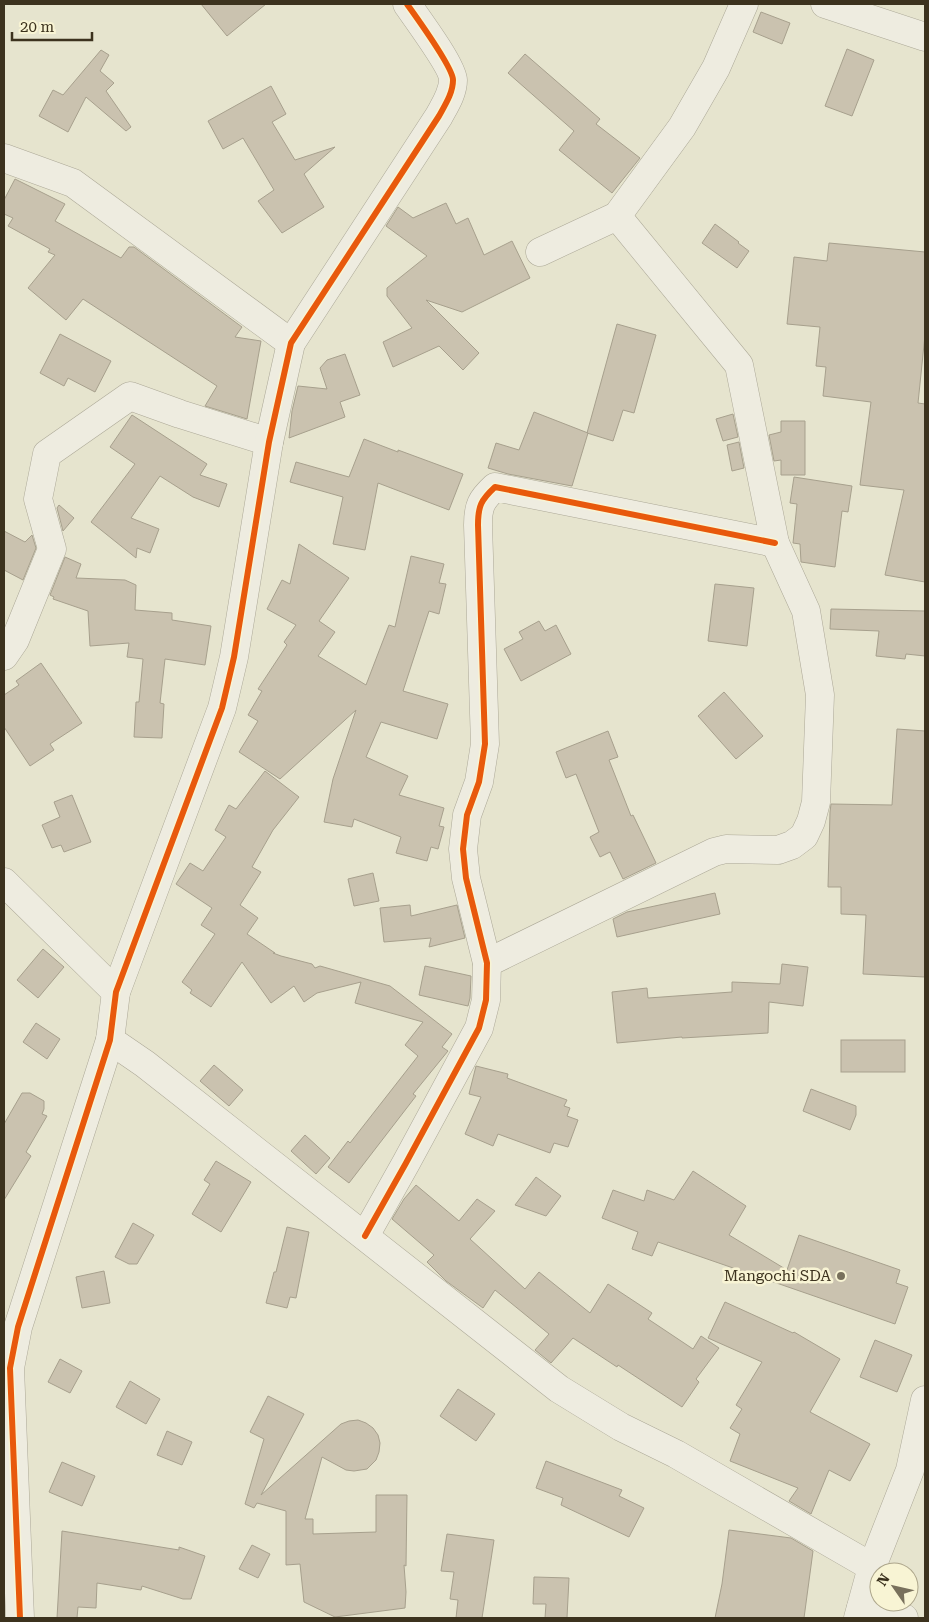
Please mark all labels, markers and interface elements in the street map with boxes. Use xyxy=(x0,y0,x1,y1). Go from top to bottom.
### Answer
scale bar xyxy=(12,10,92,42)
text: 20 m xyxy=(20,18,55,36)
place label: Mangochi SDA xyxy=(724,1267,832,1285)
marker: Mangochi SDA xyxy=(835,1270,847,1282)
north arrow xyxy=(869,1562,919,1612)
text: N xyxy=(874,1571,893,1589)

